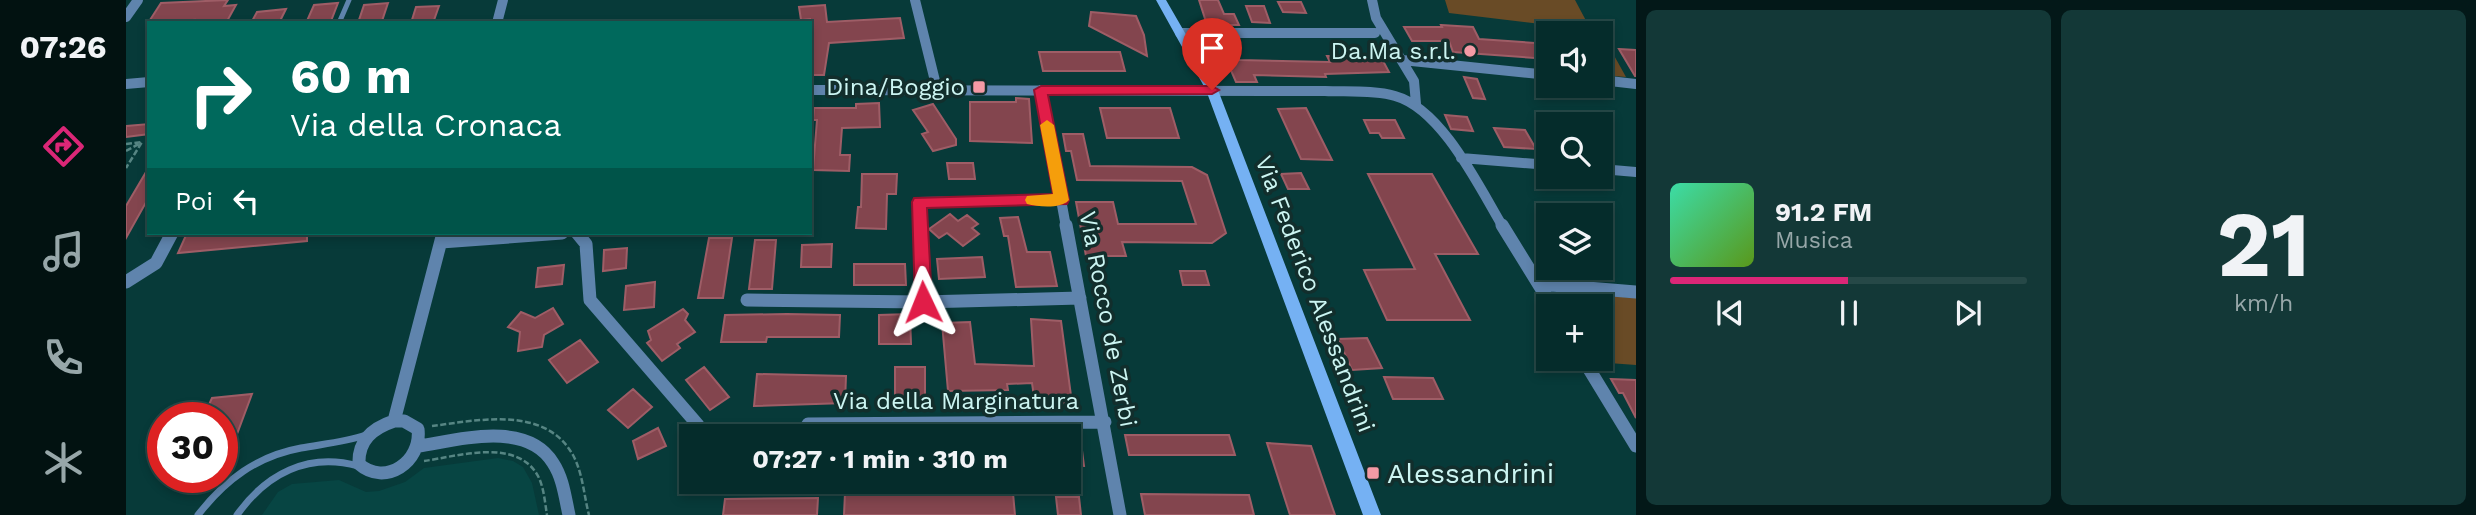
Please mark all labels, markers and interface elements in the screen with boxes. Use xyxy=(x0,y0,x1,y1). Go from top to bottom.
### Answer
pin xyxy=(1182,18,1242,90)
map controls xyxy=(1536,21,1613,371)
button: sound xyxy=(1536,21,1613,98)
text: 07:26 xyxy=(19,28,107,66)
icon: arrive xyxy=(1193,29,1231,67)
place label: Da.Ma s.r.l. xyxy=(1331,37,1456,65)
marker: Da.Ma s.r.l. xyxy=(1462,43,1478,59)
text: 60 m xyxy=(290,47,412,105)
icon: right xyxy=(175,49,266,140)
place label: Dina/Boggio xyxy=(826,73,965,101)
marker: Dina/Boggio xyxy=(971,79,987,95)
text: Via della Cronaca xyxy=(290,106,562,144)
button: search xyxy=(1536,112,1613,189)
icon: directions xyxy=(39,122,88,171)
street label: Via Federico Alessandrini xyxy=(1249,152,1381,436)
icon: left xyxy=(227,182,265,220)
text: Poi xyxy=(175,186,213,216)
text: 21 xyxy=(2217,191,2310,298)
text: 91.2 FM xyxy=(1775,197,1872,227)
button: layers xyxy=(1536,203,1613,280)
street label: Via Rocco de Zerbi xyxy=(1073,209,1143,429)
icon: music xyxy=(39,227,88,276)
text: Musica xyxy=(1775,227,1853,254)
position arrow xyxy=(886,265,960,339)
text: km/h xyxy=(2234,290,2293,317)
button: + xyxy=(1536,294,1613,371)
icon: previous xyxy=(1711,294,1749,332)
icon: pause xyxy=(1830,294,1868,332)
icon: next xyxy=(1949,294,1987,332)
icon: phone xyxy=(39,333,88,382)
street label: Via della Marginatura xyxy=(833,387,1079,415)
speed limit sign: 30 xyxy=(147,402,238,493)
icon: climate xyxy=(39,438,88,487)
text: 07:27 · 1 min · 310 m xyxy=(752,444,1008,474)
place label: Alessandrini xyxy=(1387,457,1554,490)
marker: Alessandrini xyxy=(1365,465,1381,481)

